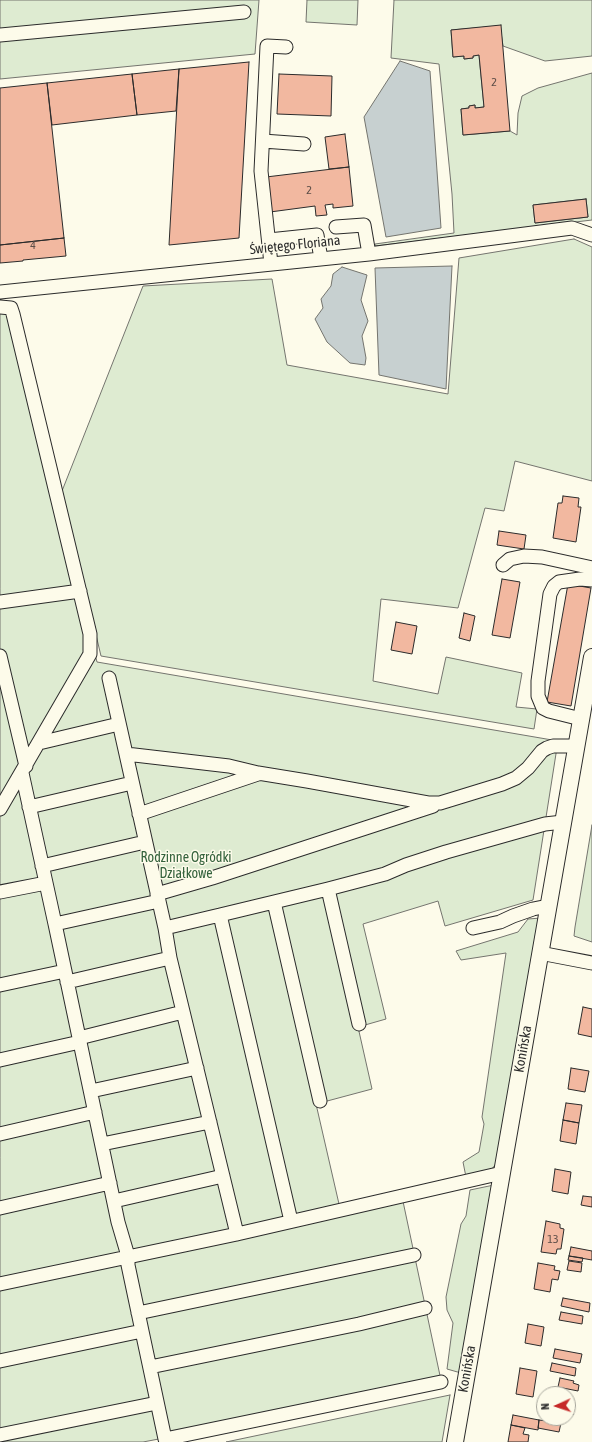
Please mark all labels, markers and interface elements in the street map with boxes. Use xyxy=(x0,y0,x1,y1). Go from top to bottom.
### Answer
house number: 2 xyxy=(491,75,497,89)
house number: 2 xyxy=(306,183,312,197)
street label: Świętego Floriana xyxy=(249,232,341,258)
house number: 4 xyxy=(30,238,36,252)
park label: Rodzinne Ogródki Działkowe xyxy=(141,850,231,882)
street label: Konińska xyxy=(511,1024,535,1074)
house number: 13 xyxy=(547,1232,559,1246)
street label: Konińska xyxy=(455,1344,479,1394)
north arrow xyxy=(536,1386,576,1426)
text: N xyxy=(539,1403,551,1410)

